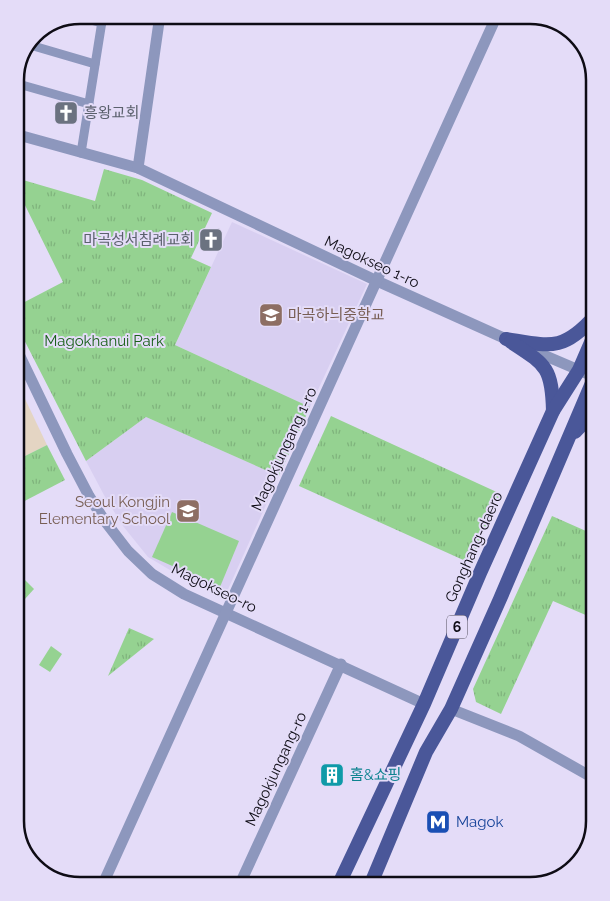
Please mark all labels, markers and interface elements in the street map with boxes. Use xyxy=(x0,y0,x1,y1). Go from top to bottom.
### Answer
church icon: 흥왕교회 xyxy=(53,100,79,126)
place label: 흥왕교회 xyxy=(84,104,139,122)
church icon: 마곡성서침례교회 xyxy=(198,227,224,253)
place label: 마곡성서침례교회 xyxy=(84,231,194,249)
street label: Magokseo 1-ro xyxy=(322,232,422,292)
school or university icon: 마곡하늬중학교 xyxy=(258,302,284,328)
place label: 마곡하늬중학교 xyxy=(288,306,385,324)
park label: Magokhanui Park xyxy=(44,332,164,350)
street label: Magokjungang 1-ro xyxy=(247,384,321,514)
street label: Gonghang-daero xyxy=(442,489,506,605)
place label: Seoul Kongjin Elementary School xyxy=(39,493,171,528)
school or university icon: Seoul Kongjin Elementary School xyxy=(175,498,201,524)
street label: Magokseo-ro xyxy=(168,560,260,616)
road number: 6 xyxy=(447,616,467,638)
street label: Magokjungang-ro xyxy=(242,709,310,829)
building icon: 홈&쇼핑 xyxy=(319,762,345,788)
place label: 홈&쇼핑 xyxy=(350,766,401,784)
metro station icon: Magok xyxy=(425,809,451,835)
place label: Magok xyxy=(456,813,503,831)

